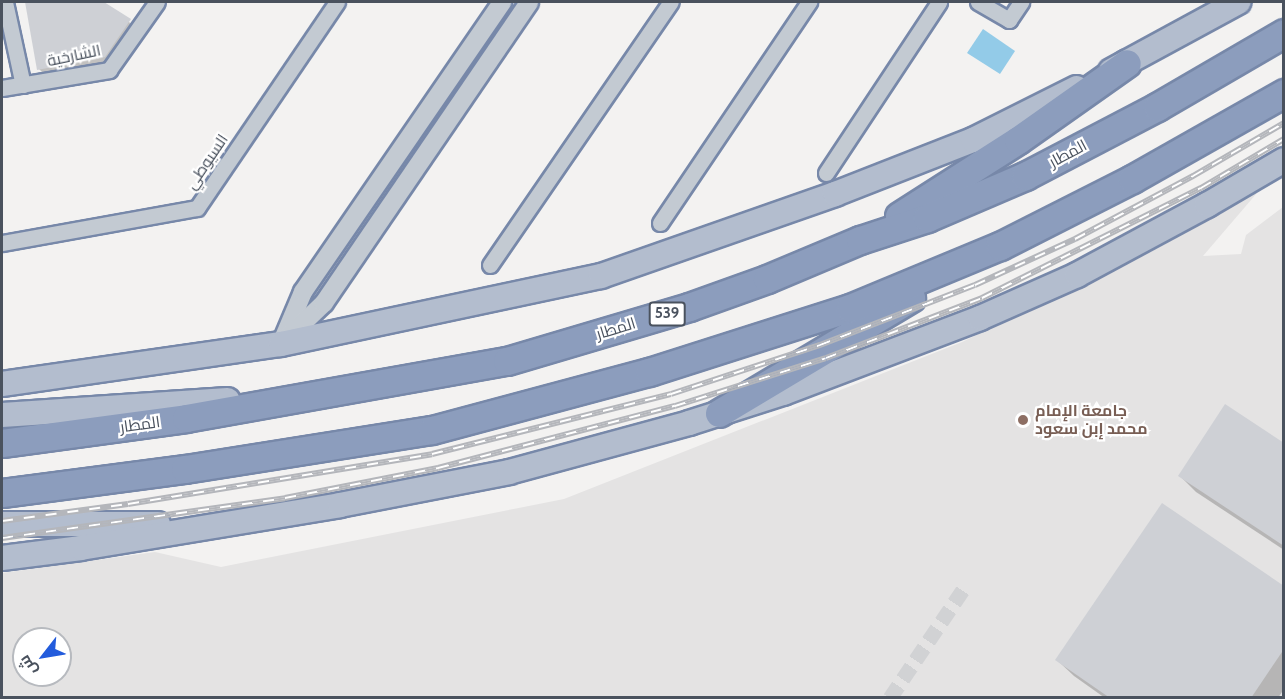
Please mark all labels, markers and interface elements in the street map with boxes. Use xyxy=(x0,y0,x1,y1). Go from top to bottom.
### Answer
street label: الشارخية xyxy=(45,41,103,71)
street label: السيوطي xyxy=(182,131,232,193)
street label: المطار xyxy=(1046,136,1090,172)
road number: 539 xyxy=(648,302,686,326)
street label: المطار xyxy=(594,314,638,344)
place label: جامعة الإمام محمد إبن سعود xyxy=(1035,401,1148,439)
street label: المطار xyxy=(119,413,161,437)
marker: جامعة الإمام محمد إبن سعود xyxy=(1016,413,1030,427)
north arrow xyxy=(12,627,72,687)
text: ش xyxy=(14,652,41,679)

